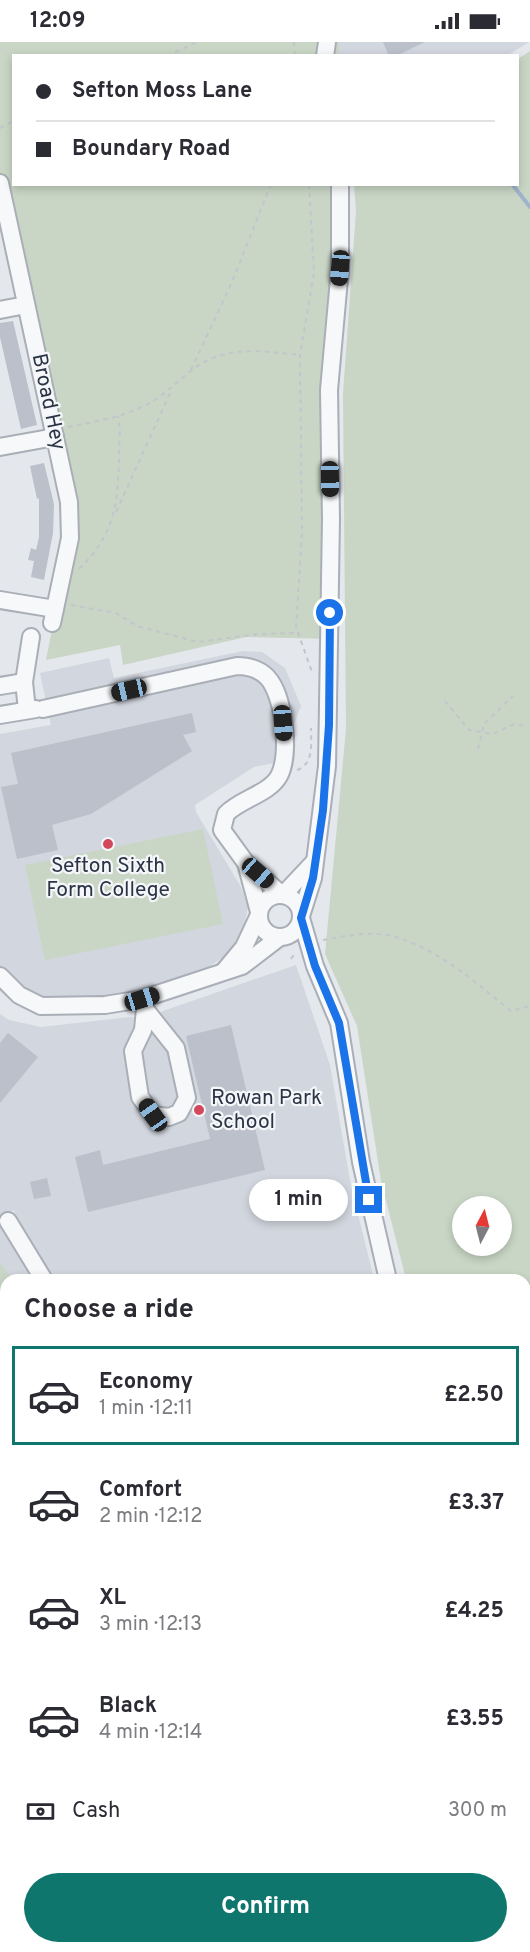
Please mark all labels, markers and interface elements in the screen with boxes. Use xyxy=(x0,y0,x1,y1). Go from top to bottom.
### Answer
text: 12:09 xyxy=(30,8,86,35)
text: Sefton Moss Lane xyxy=(72,78,252,105)
text: Boundary Road xyxy=(72,136,231,163)
car xyxy=(329,249,351,287)
street label: Broad Hey xyxy=(25,351,71,453)
car xyxy=(321,461,339,497)
route start xyxy=(316,599,343,626)
car xyxy=(109,677,149,703)
car xyxy=(273,704,293,742)
marker: Sefton Sixth Form College xyxy=(101,837,115,851)
place label: Sefton Sixth Form College xyxy=(46,853,170,904)
car xyxy=(239,854,277,892)
car xyxy=(122,985,162,1013)
place label: Rowan Park School xyxy=(211,1085,322,1136)
car xyxy=(135,1095,171,1135)
marker: Rowan Park School xyxy=(192,1103,206,1117)
callout: 1 min xyxy=(249,1179,348,1221)
route end xyxy=(355,1186,382,1213)
text: 1 min xyxy=(274,1187,323,1213)
north arrow xyxy=(452,1196,512,1256)
map controls xyxy=(452,1196,512,1256)
text: Choose a ride xyxy=(24,1293,194,1327)
icon: car xyxy=(27,1369,81,1423)
text: Economy xyxy=(99,1369,193,1396)
text: £2.50 xyxy=(444,1382,504,1409)
text: 1 min · 12:11 xyxy=(99,1396,193,1422)
icon: car xyxy=(27,1477,81,1531)
text: Comfort xyxy=(99,1477,182,1504)
text: £3.37 xyxy=(448,1490,504,1517)
text: 2 min · 12:12 xyxy=(99,1504,203,1530)
icon: car xyxy=(27,1585,81,1639)
text: XL xyxy=(99,1585,126,1612)
text: £4.25 xyxy=(444,1598,504,1625)
text: 3 min · 12:13 xyxy=(99,1612,202,1638)
icon: car xyxy=(27,1693,81,1747)
text: Black xyxy=(99,1693,157,1720)
text: £3.55 xyxy=(446,1706,504,1733)
text: 4 min · 12:14 xyxy=(99,1720,202,1746)
icon: cash xyxy=(24,1795,57,1828)
text: Cash xyxy=(72,1798,121,1825)
text: 300 m xyxy=(448,1798,507,1824)
button: Confirm xyxy=(24,1873,507,1942)

